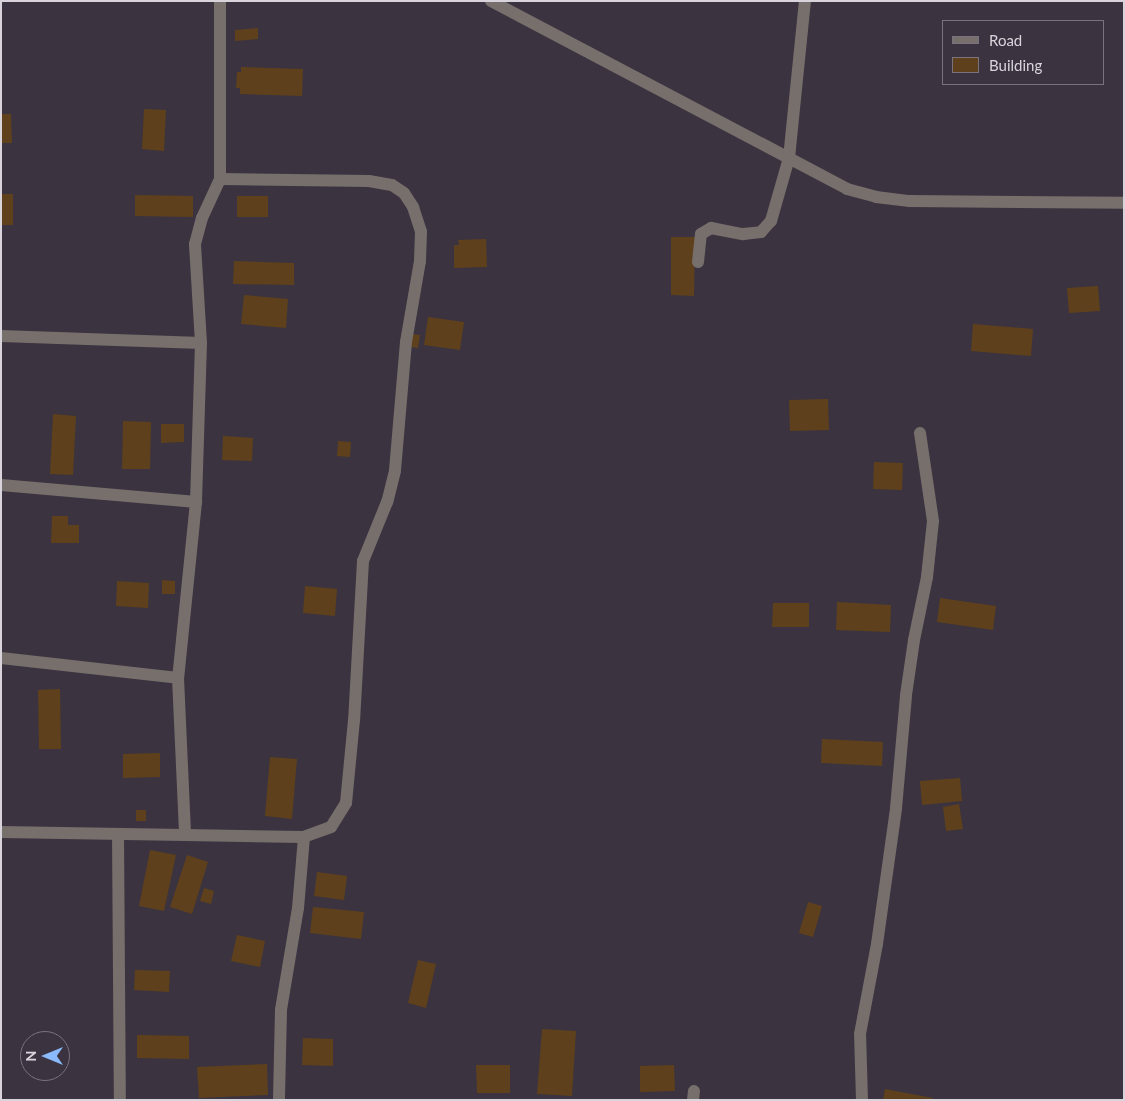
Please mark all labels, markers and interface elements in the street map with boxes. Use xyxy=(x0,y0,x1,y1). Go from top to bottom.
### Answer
legend xyxy=(942,20,1105,85)
text: Road xyxy=(989,31,1022,49)
text: Building xyxy=(989,56,1042,74)
north arrow xyxy=(20,1031,70,1081)
text: N xyxy=(22,1051,39,1061)

